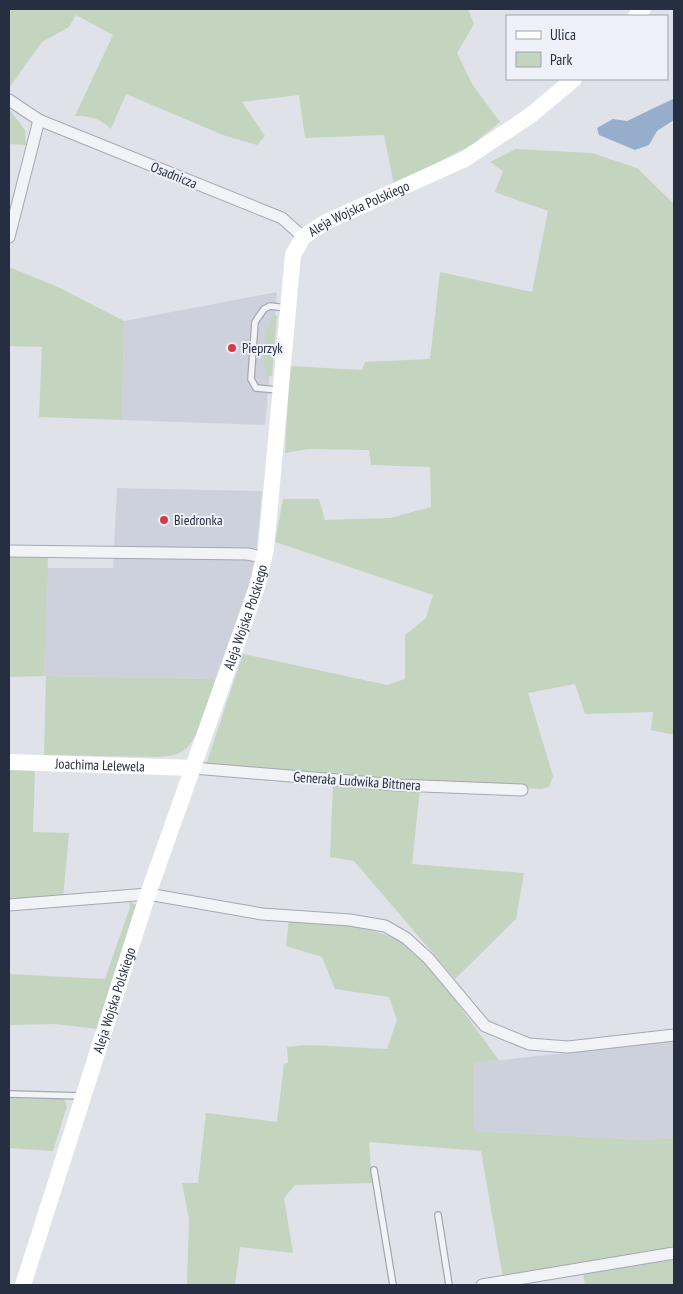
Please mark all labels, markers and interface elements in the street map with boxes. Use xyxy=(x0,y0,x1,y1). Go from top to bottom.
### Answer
legend xyxy=(506,15,668,80)
text: Ulica xyxy=(550,25,576,44)
text: Park xyxy=(550,50,572,69)
street label: Osadnicza xyxy=(148,158,200,192)
street label: Aleja Wojska Polskiego xyxy=(305,176,412,240)
place label: Pieprzyk xyxy=(242,339,283,357)
marker: Pieprzyk xyxy=(226,342,238,354)
place label: Biedronka xyxy=(174,511,223,529)
marker: Biedronka xyxy=(158,514,170,526)
street label: Aleja Wojska Polskiego xyxy=(219,563,271,672)
street label: Joachima Lelewela xyxy=(54,754,145,775)
street label: Generała Ludwika Bittnera xyxy=(293,768,421,794)
street label: Aleja Wojska Polskiego xyxy=(89,945,139,1055)

